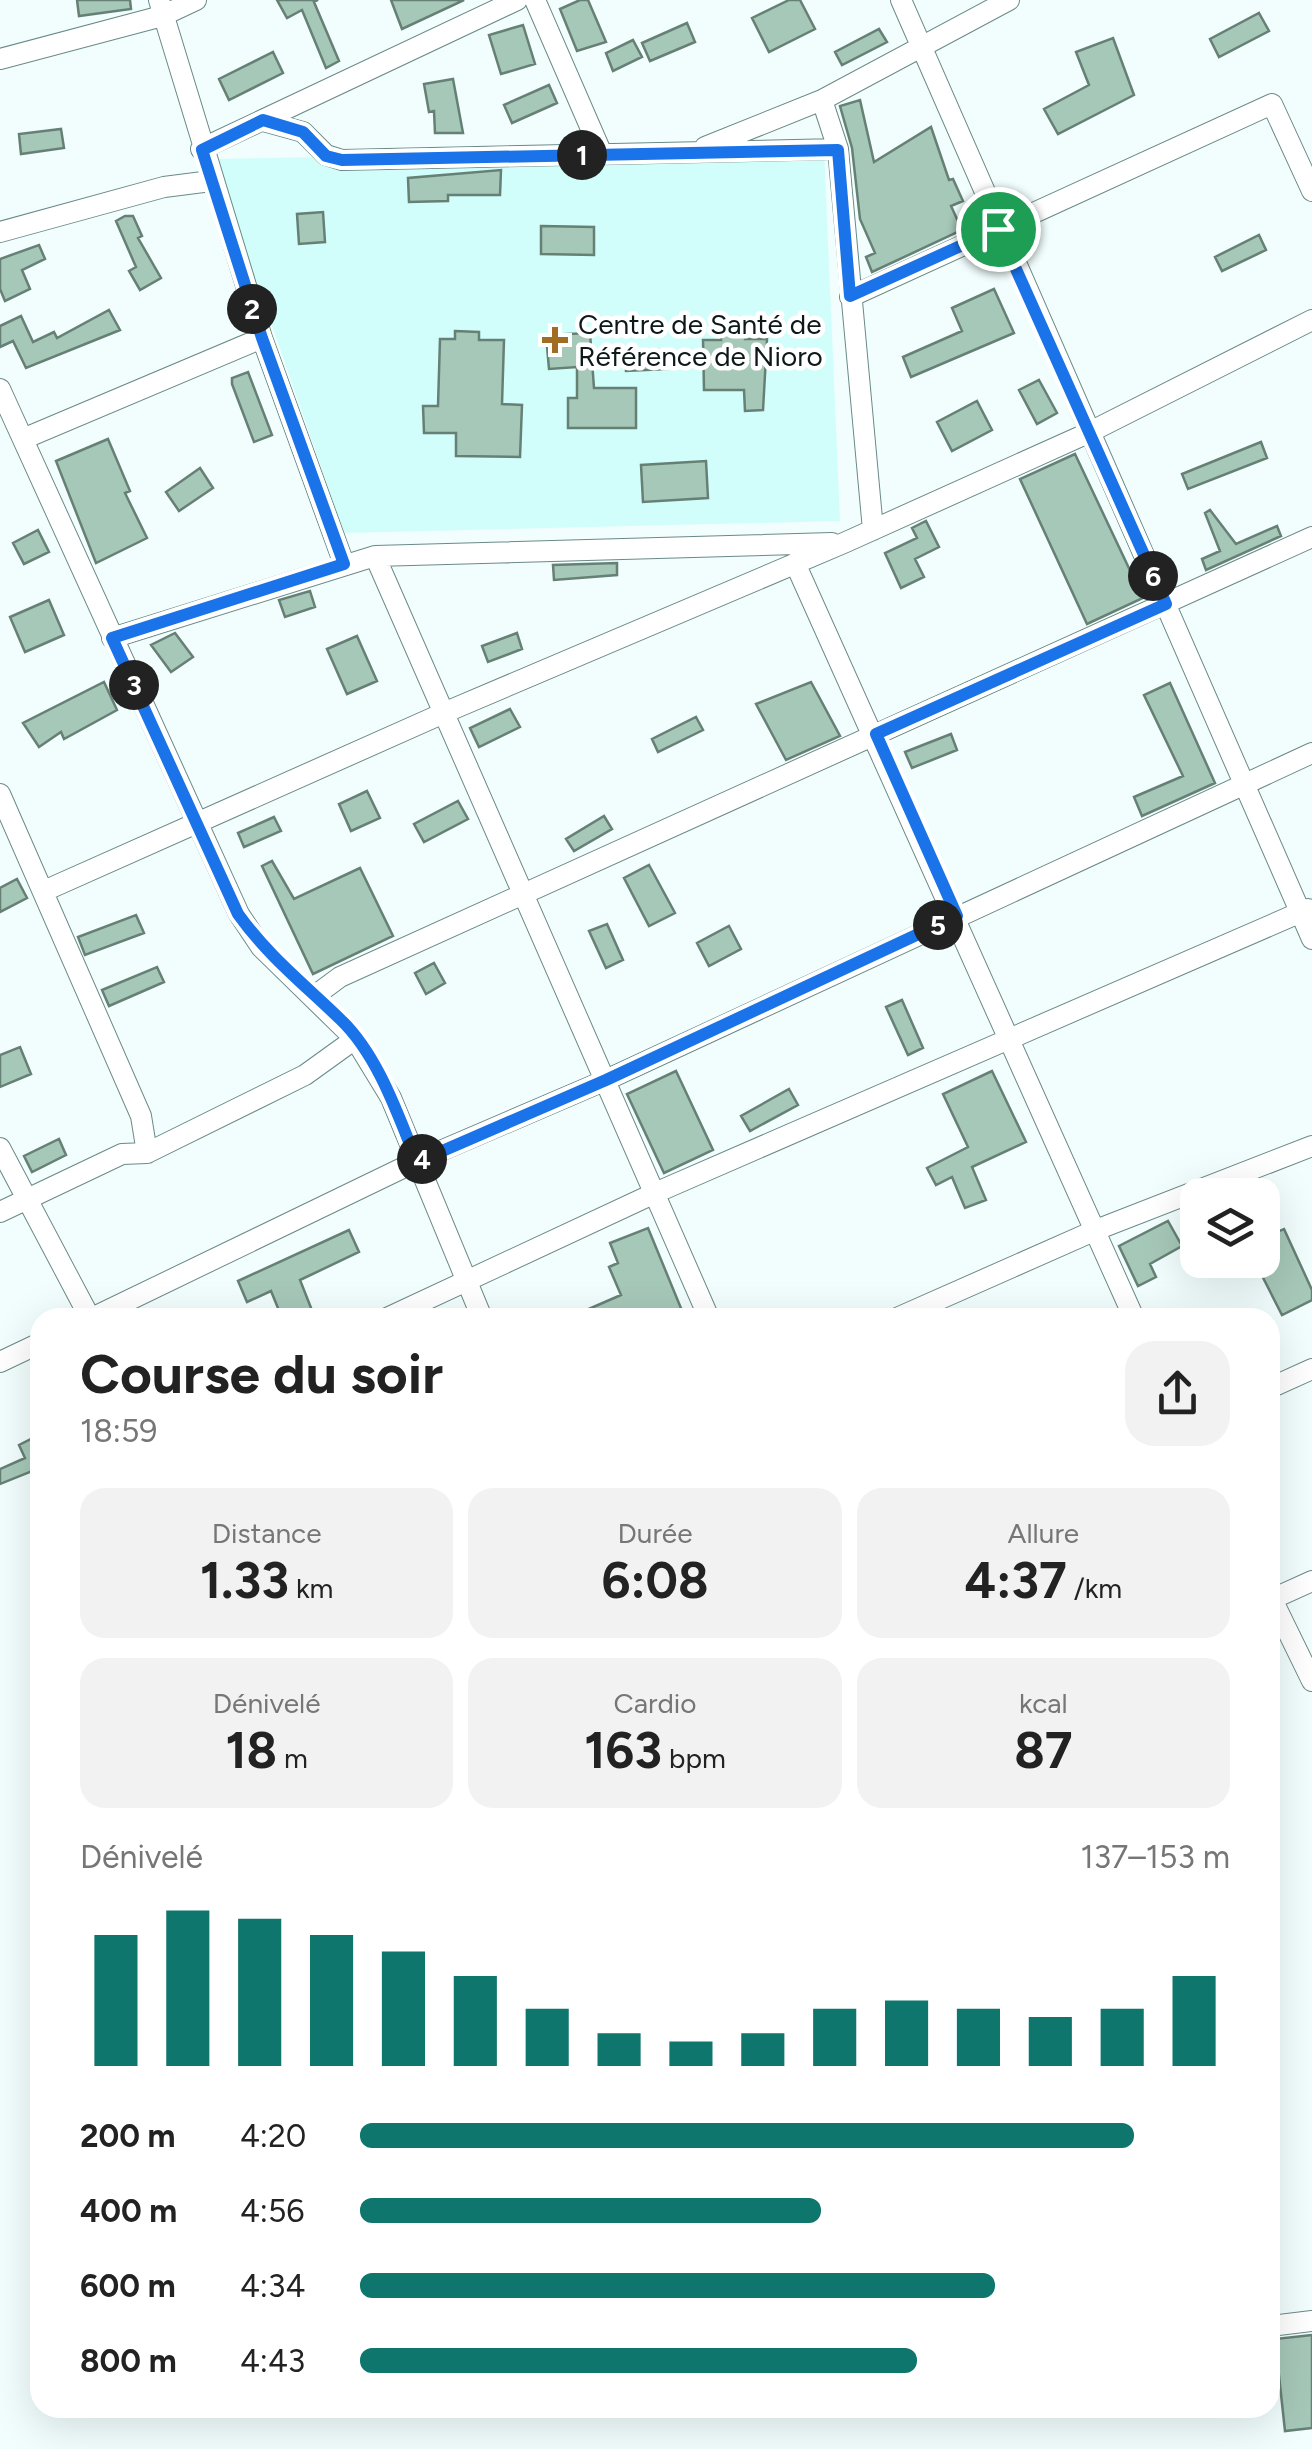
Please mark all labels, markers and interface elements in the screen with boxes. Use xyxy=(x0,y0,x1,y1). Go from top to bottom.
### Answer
pin: 1 xyxy=(557,130,607,180)
text: 1 xyxy=(576,138,588,172)
pin xyxy=(956,187,1041,272)
icon: arrive xyxy=(971,202,1026,257)
pin: 2 xyxy=(227,284,277,334)
text: 2 xyxy=(244,292,260,326)
place label: Centre de Santé de Référence de Nioro xyxy=(578,307,823,373)
marker: Centre de Santé de Référence de Nioro xyxy=(542,327,568,353)
pin: 6 xyxy=(1128,551,1178,601)
text: 6 xyxy=(1145,559,1161,593)
pin: 3 xyxy=(109,660,159,710)
text: 3 xyxy=(126,668,142,702)
pin: 5 xyxy=(913,900,963,950)
text: 5 xyxy=(930,908,946,942)
pin: 4 xyxy=(397,1134,447,1184)
text: 4 xyxy=(413,1142,431,1176)
map controls xyxy=(1180,1178,1280,1278)
button: layers xyxy=(1180,1178,1280,1278)
text: Course du soir xyxy=(80,1341,443,1407)
button: share xyxy=(1125,1341,1230,1446)
text: 18:59 xyxy=(80,1412,157,1450)
text: Distance xyxy=(212,1516,322,1550)
text: Durée xyxy=(618,1516,692,1550)
text: Allure xyxy=(1008,1516,1079,1550)
text: 1.33 xyxy=(200,1550,289,1611)
text: 6:08 xyxy=(601,1550,709,1611)
text: 4:37 xyxy=(965,1550,1067,1611)
text: km xyxy=(289,1571,333,1605)
text: /km xyxy=(1067,1571,1122,1605)
text: Dénivelé xyxy=(213,1686,321,1720)
text: Cardio xyxy=(613,1686,697,1720)
text: kcal xyxy=(1019,1686,1068,1720)
text: 18 xyxy=(225,1720,277,1781)
text: 163 xyxy=(584,1720,662,1781)
text: 87 xyxy=(1014,1720,1073,1781)
text: m xyxy=(277,1741,308,1775)
text: bpm xyxy=(662,1741,726,1775)
text: Dénivelé xyxy=(80,1838,203,1876)
text: 137–153 m xyxy=(1080,1838,1230,1876)
text: 200 m xyxy=(80,2117,176,2155)
text: 4:20 xyxy=(240,2117,306,2155)
text: 400 m xyxy=(80,2192,177,2230)
text: 4:56 xyxy=(240,2192,304,2230)
text: 600 m xyxy=(80,2267,176,2305)
text: 4:34 xyxy=(240,2267,305,2305)
text: 800 m xyxy=(80,2342,177,2380)
text: 4:43 xyxy=(240,2342,305,2380)

